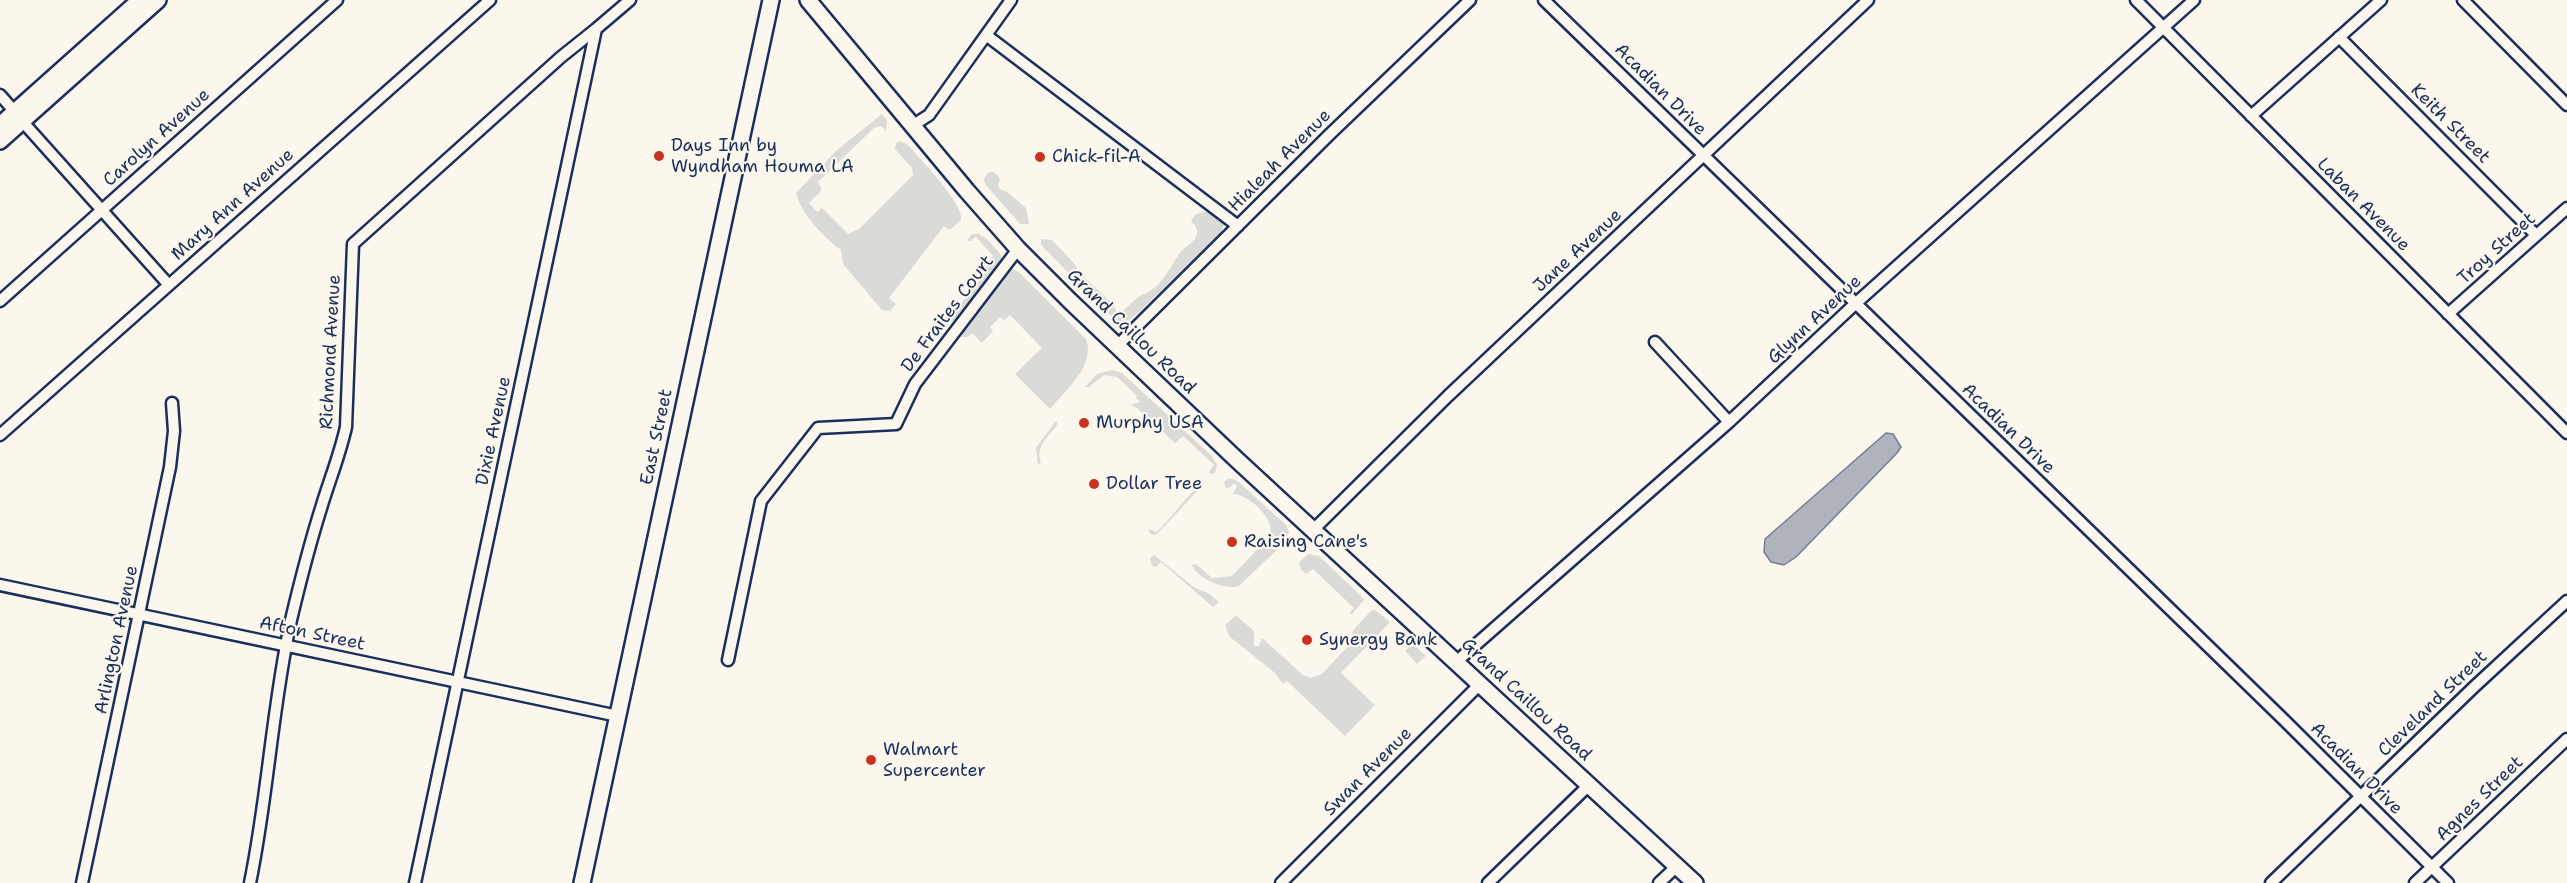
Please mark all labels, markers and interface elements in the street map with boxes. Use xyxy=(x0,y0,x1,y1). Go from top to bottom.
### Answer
street label: Acadian Drive xyxy=(1609,39,1711,141)
street label: Keith Street xyxy=(2406,80,2494,168)
street label: Carolyn Avenue xyxy=(99,84,215,192)
street label: Hialeah Avenue xyxy=(1224,105,1336,217)
place label: Days Inn by Wyndham Houma LA xyxy=(671,135,854,178)
street label: Mary Ann Avenue xyxy=(167,144,299,266)
place label: Chick-fil-A xyxy=(1052,146,1141,168)
marker: Days Inn by Wyndham Houma LA xyxy=(652,149,666,163)
marker: Chick-fil-A xyxy=(1033,150,1047,164)
street label: Laban Avenue xyxy=(2312,154,2414,256)
street label: Jane Avenue xyxy=(1529,205,1627,297)
street label: Troy Street xyxy=(2454,208,2540,290)
street label: De Fraites Court xyxy=(897,251,999,377)
street label: Grand Caillou Road xyxy=(1062,265,1200,399)
street label: Glynn Avenue xyxy=(1764,271,1866,369)
street label: Richmond Avenue xyxy=(316,274,346,430)
street label: Dixie Avenue xyxy=(472,374,516,488)
street label: Acadian Drive xyxy=(1957,379,2059,479)
street label: East Street xyxy=(636,387,678,487)
place label: Murphy USA xyxy=(1096,412,1204,434)
marker: Murphy USA xyxy=(1077,416,1091,430)
place label: Dollar Tree xyxy=(1106,473,1202,495)
marker: Dollar Tree xyxy=(1087,477,1101,491)
place label: Raising Cane's xyxy=(1244,531,1368,553)
marker: Raising Cane's xyxy=(1225,535,1239,549)
street label: Arlington Avenue xyxy=(91,564,143,716)
street label: Afton Street xyxy=(257,612,367,656)
place label: Synergy Bank xyxy=(1319,629,1438,651)
marker: Synergy Bank xyxy=(1300,633,1314,647)
street label: Grand Caillou Road xyxy=(1456,634,1596,766)
street label: Cleveland Street xyxy=(2374,646,2492,762)
street label: Acadian Drive xyxy=(2305,718,2407,820)
street label: Swan Avenue xyxy=(1319,723,1417,821)
place label: Walmart Supercenter xyxy=(883,739,986,782)
street label: Agnes Street xyxy=(2432,752,2528,846)
marker: Walmart Supercenter xyxy=(864,753,878,767)

